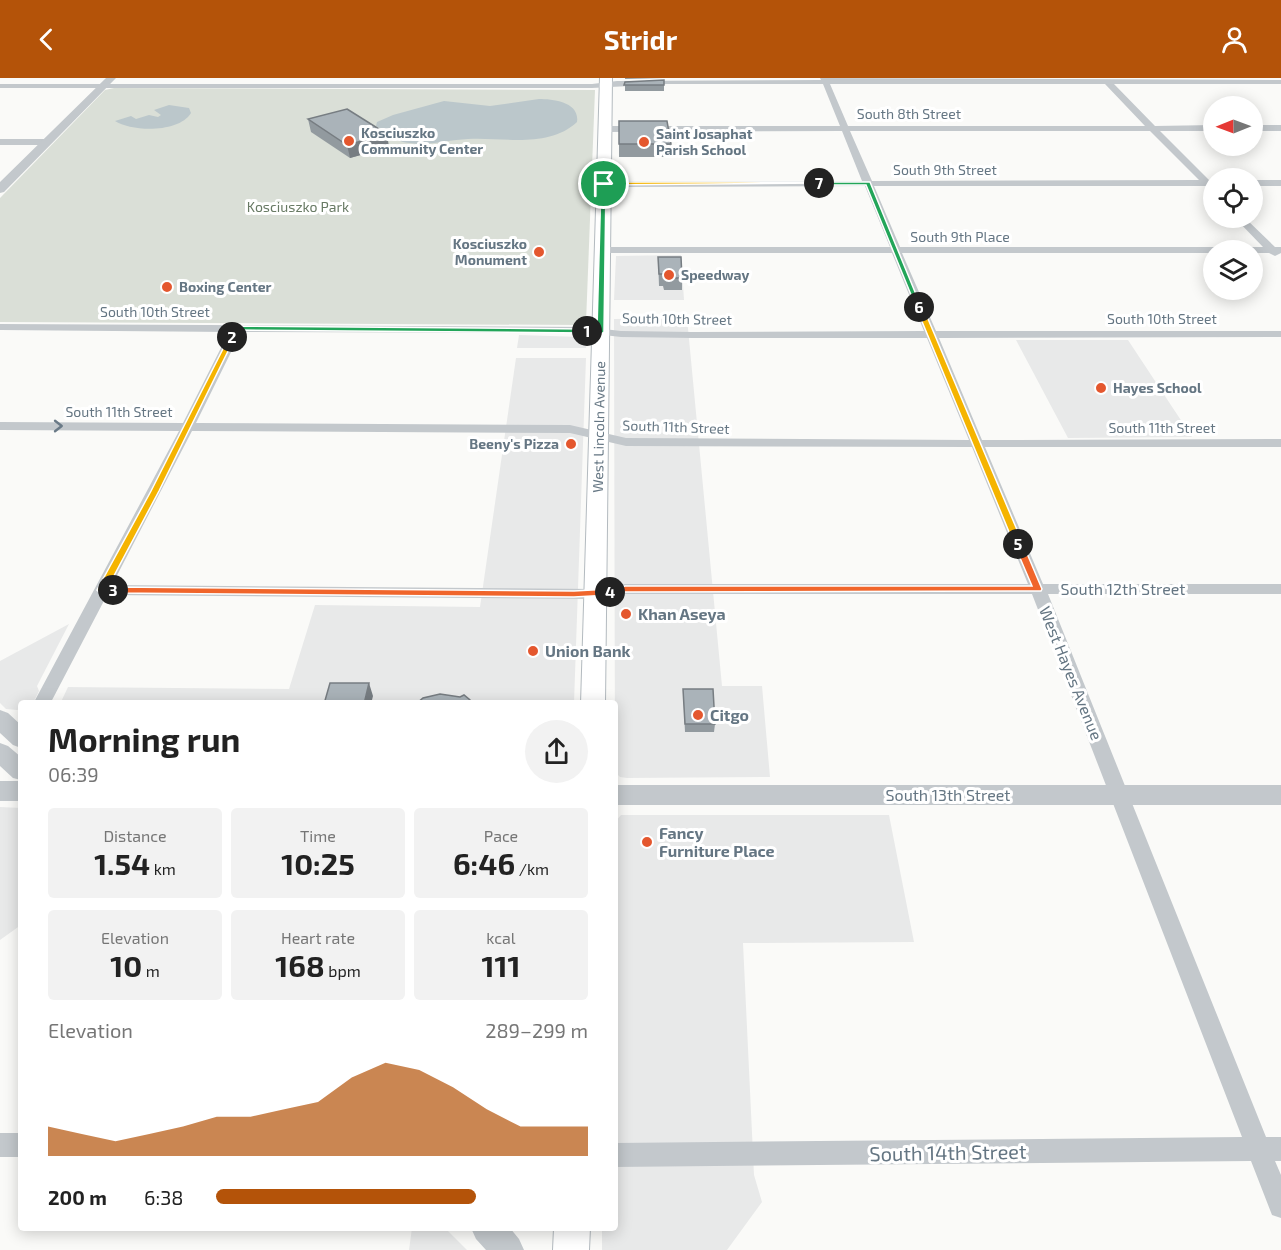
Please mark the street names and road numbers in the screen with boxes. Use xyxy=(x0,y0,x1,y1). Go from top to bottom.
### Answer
street label: South 8th Street xyxy=(857,105,961,122)
street label: South 9th Street xyxy=(893,161,997,178)
street label: South 9th Place xyxy=(910,228,1010,245)
street label: South 10th Street xyxy=(100,303,210,320)
street label: South 10th Street xyxy=(622,309,732,328)
street label: South 10th Street xyxy=(1107,310,1217,327)
street label: West Lincoln Avenue xyxy=(589,361,608,493)
street label: South 11th Street xyxy=(65,403,173,420)
street label: South 11th Street xyxy=(622,416,730,437)
street label: South 11th Street xyxy=(1108,419,1216,436)
street label: South 12th Street xyxy=(1061,579,1185,598)
street label: West Hayes Avenue xyxy=(1036,603,1107,742)
street label: South 13th Street xyxy=(886,785,1010,804)
street label: South 14th Street xyxy=(869,1139,1027,1165)

